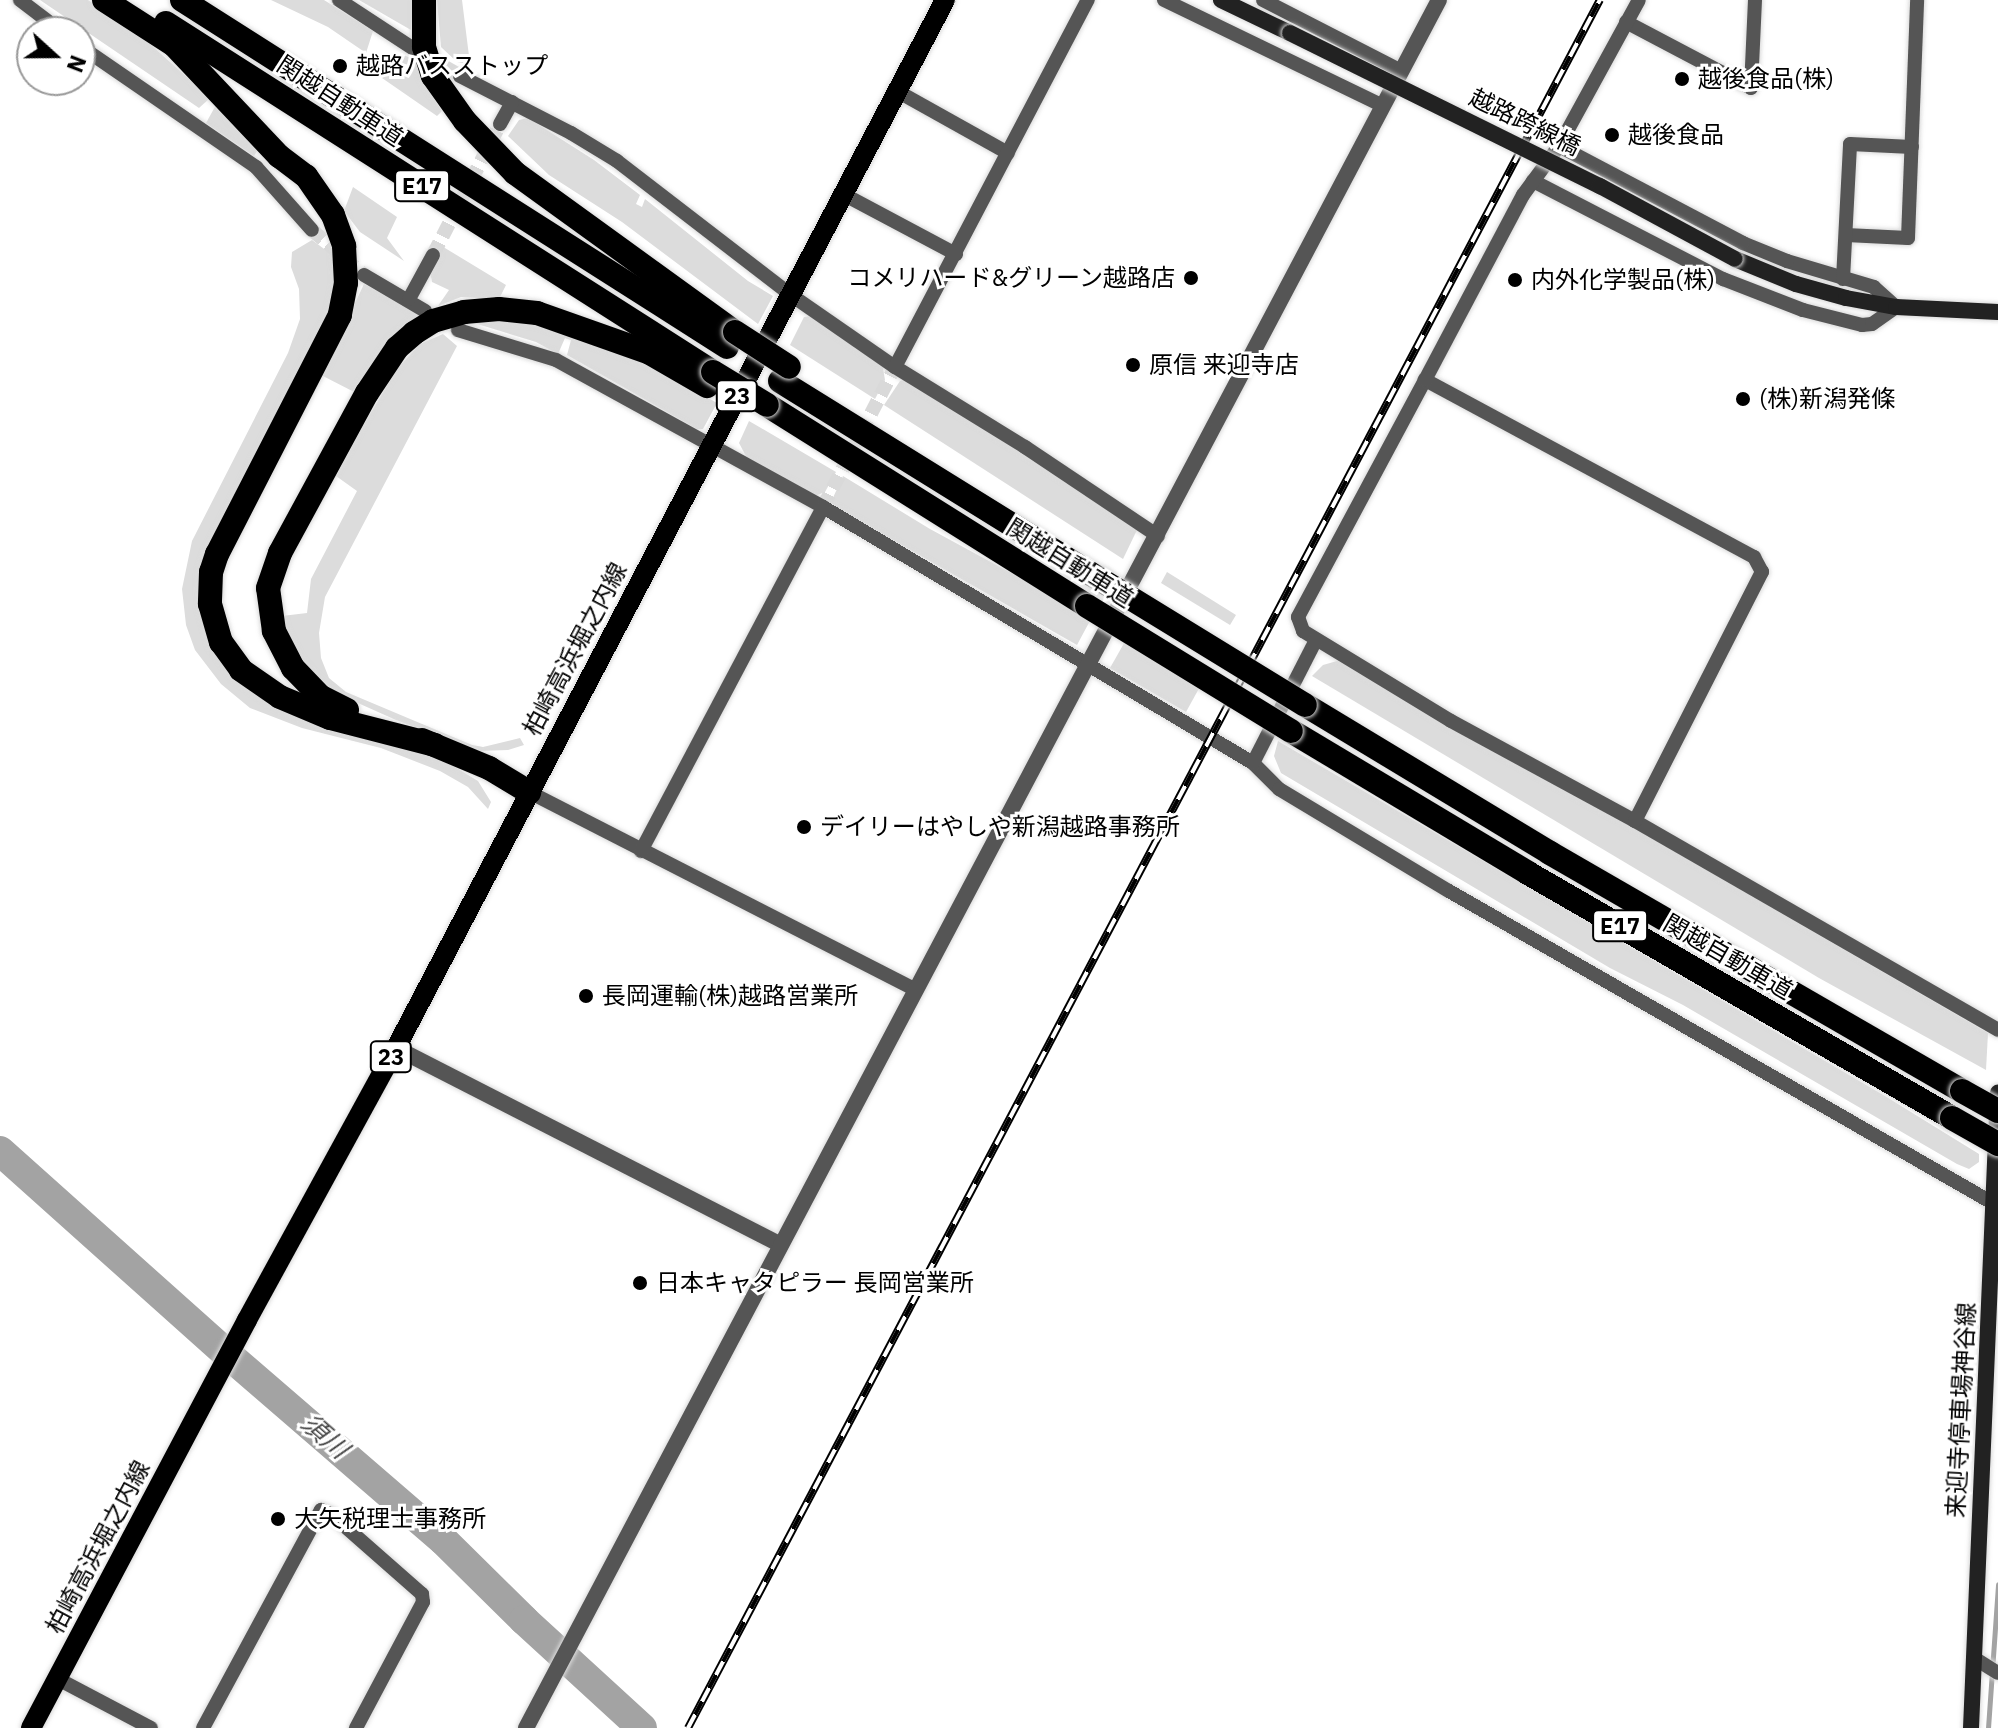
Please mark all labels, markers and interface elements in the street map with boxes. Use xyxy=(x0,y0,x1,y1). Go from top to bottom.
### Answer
north arrow xyxy=(16,16,96,96)
street label: 関越自動車道 xyxy=(272,50,408,152)
text: N xyxy=(61,51,93,77)
place label: 越路バスストップ xyxy=(356,52,548,80)
marker: 越路バスストップ xyxy=(331,57,349,75)
place label: 越後食品(株) xyxy=(1698,65,1834,93)
marker: 越後食品(株) xyxy=(1673,70,1691,88)
street label: 越路跨線橋 xyxy=(1465,83,1585,161)
place label: 越後食品 xyxy=(1628,121,1724,149)
marker: 越後食品 xyxy=(1603,126,1621,144)
road number: E17 xyxy=(394,168,450,204)
place label: コメリハード&グリーン越路店 xyxy=(846,264,1175,292)
place label: 内外化学製品(株) xyxy=(1531,266,1715,294)
marker: コメリハード&グリーン越路店 xyxy=(1182,269,1200,287)
marker: 内外化学製品(株) xyxy=(1506,271,1524,289)
place label: 原信 来迎寺店 xyxy=(1149,351,1299,379)
marker: 原信 来迎寺店 xyxy=(1124,356,1142,374)
road number: 23 xyxy=(715,378,759,414)
place label: (株)新潟発條 xyxy=(1759,385,1895,413)
marker: (株)新潟発條 xyxy=(1734,390,1752,408)
street label: 関越自動車道 xyxy=(1001,513,1139,613)
street label: 柏崎高浜堀之内線 xyxy=(517,557,633,741)
place label: デイリーはやしや新潟越路事務所 xyxy=(820,813,1180,841)
marker: デイリーはやしや新潟越路事務所 xyxy=(795,818,813,836)
road number: E17 xyxy=(1592,908,1648,944)
street label: 関越自動車道 xyxy=(1658,909,1798,1005)
place label: 長岡運輸(株)越路営業所 xyxy=(602,982,858,1010)
marker: 長岡運輸(株)越路営業所 xyxy=(577,987,595,1005)
road number: 23 xyxy=(369,1039,413,1075)
place label: 日本キャタピラー 長岡営業所 xyxy=(656,1269,974,1297)
marker: 日本キャタピラー 長岡営業所 xyxy=(631,1274,649,1292)
street label: 来迎寺停車場神谷線 xyxy=(1941,1301,1981,1519)
water label: 須川 xyxy=(295,1407,355,1465)
street label: 柏崎高浜堀之内線 xyxy=(40,1455,156,1639)
place label: 大矢税理士事務所 xyxy=(294,1505,486,1533)
marker: 大矢税理士事務所 xyxy=(269,1510,287,1528)

